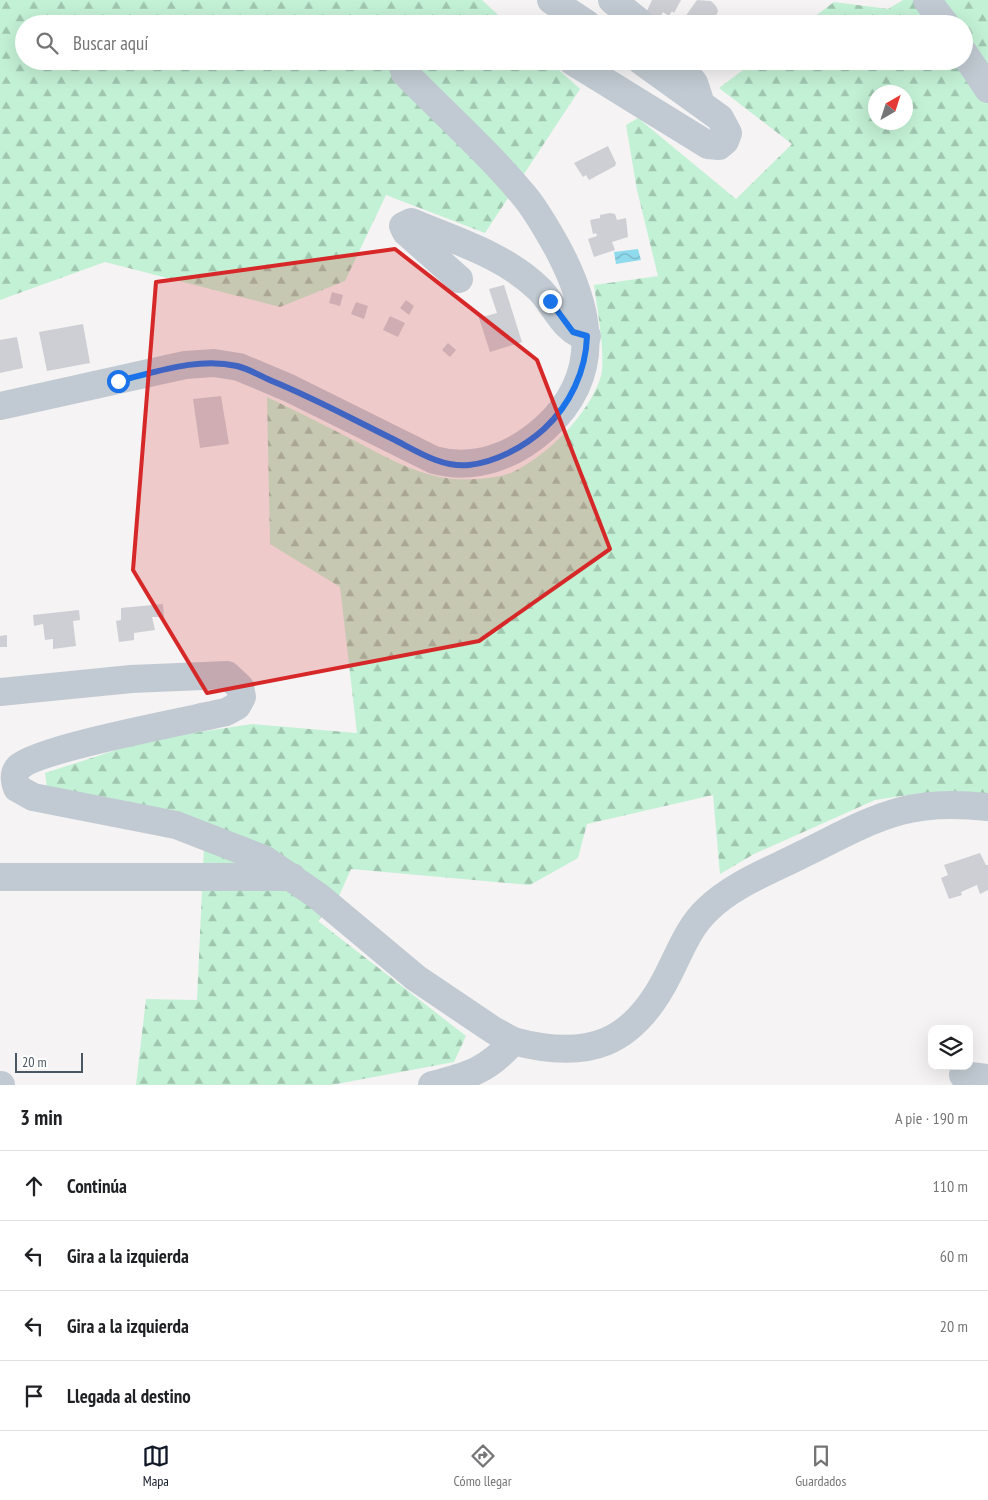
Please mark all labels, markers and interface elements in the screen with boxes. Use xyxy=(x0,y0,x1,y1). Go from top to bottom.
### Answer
search box xyxy=(15,15,973,70)
icon: search xyxy=(33,29,61,57)
text: Buscar aquí xyxy=(73,31,148,55)
north arrow xyxy=(868,85,913,130)
route end xyxy=(539,290,562,313)
route start xyxy=(107,370,130,393)
map controls xyxy=(928,1025,973,1070)
button: layers xyxy=(928,1025,973,1070)
scale bar xyxy=(15,1050,82,1073)
text: 20 m xyxy=(22,1053,47,1071)
text: 3 min xyxy=(20,1104,62,1131)
text: A pie · 190 m xyxy=(895,1108,968,1128)
icon: ahead xyxy=(20,1172,48,1200)
text: Continúa xyxy=(67,1174,127,1198)
text: 110 m xyxy=(933,1176,968,1196)
icon: left xyxy=(20,1242,48,1270)
text: Gira a la izquierda xyxy=(67,1244,189,1268)
text: 60 m xyxy=(940,1246,968,1266)
icon: left xyxy=(20,1312,48,1340)
text: Gira a la izquierda xyxy=(67,1314,189,1338)
text: 20 m xyxy=(940,1316,968,1336)
icon: arrive xyxy=(20,1382,48,1410)
text: Llegada al destino xyxy=(67,1384,191,1408)
tab: Mapa xyxy=(142,1442,170,1490)
tab: Cómo llegar xyxy=(454,1442,511,1490)
tab: Guardados xyxy=(795,1442,846,1490)

